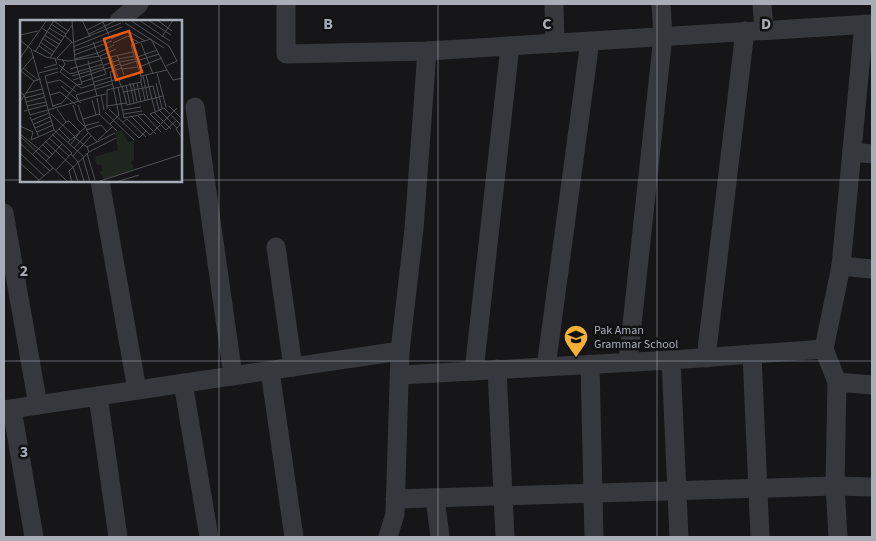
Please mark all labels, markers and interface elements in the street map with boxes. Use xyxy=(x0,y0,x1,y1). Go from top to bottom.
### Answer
text: B xyxy=(323,13,333,35)
text: C xyxy=(542,13,552,35)
text: D xyxy=(761,13,771,35)
inset map xyxy=(20,20,182,182)
text: 2 xyxy=(20,260,28,282)
place label: Pak Aman Grammar School xyxy=(594,322,678,353)
school or university icon: Pak Aman Grammar School xyxy=(563,324,589,358)
text: 3 xyxy=(20,441,28,463)

